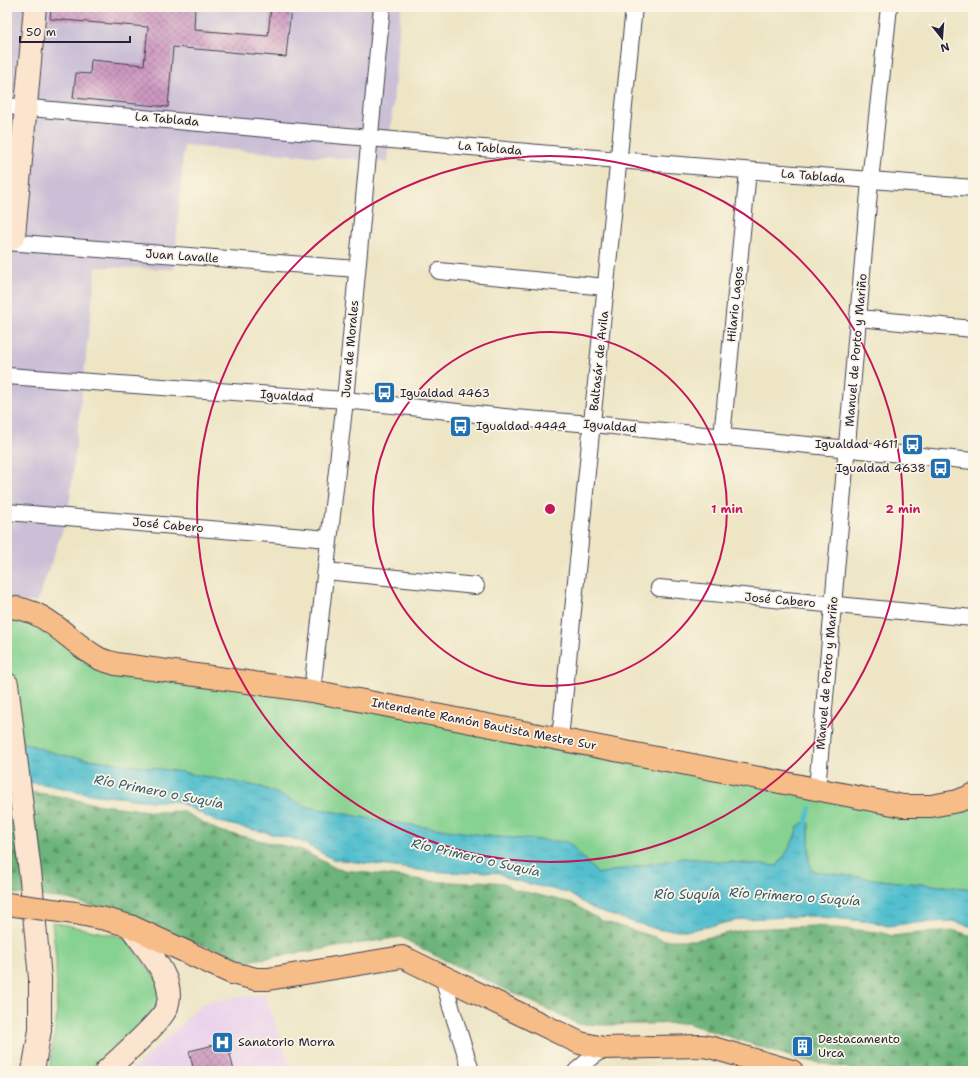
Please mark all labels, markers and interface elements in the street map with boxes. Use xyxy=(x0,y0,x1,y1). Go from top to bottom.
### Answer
scale bar xyxy=(20,18,130,44)
north arrow xyxy=(922,18,962,58)
text: 50 m xyxy=(26,24,56,40)
text: N xyxy=(938,39,951,56)
street label: La Tablada xyxy=(134,108,200,130)
street label: La Tablada xyxy=(457,137,523,159)
street label: La Tablada xyxy=(780,165,846,187)
street label: Juan Lavalle xyxy=(145,245,220,267)
street label: Hilario Lagos xyxy=(723,265,747,343)
street label: Manuel de Porto y Mariño xyxy=(841,273,871,427)
street label: Juan de Morales xyxy=(338,299,362,399)
street label: Baltasár de Avila xyxy=(586,310,612,412)
bus stop icon: Igualdad 4463 xyxy=(372,380,398,406)
place label: Igualdad 4463 xyxy=(400,385,490,401)
street label: Igualdad xyxy=(260,386,315,406)
bus stop icon: Igualdad 4444 xyxy=(448,413,474,439)
street label: Igualdad xyxy=(583,416,638,436)
place label: Igualdad 4444 xyxy=(476,418,566,434)
bus stop icon: Igualdad 4611 xyxy=(900,431,926,457)
place label: Igualdad 4611 xyxy=(815,436,898,452)
bus stop icon: Igualdad 4638 xyxy=(928,455,954,481)
place label: Igualdad 4638 xyxy=(836,460,926,476)
text: 1 min xyxy=(711,501,743,517)
text: 2 min xyxy=(886,501,921,517)
centre of rings xyxy=(543,502,557,516)
street label: José Cabero xyxy=(132,514,204,536)
street label: José Cabero xyxy=(744,589,816,611)
street label: Manuel de Porto y Mariño xyxy=(812,596,842,750)
street label: Intendente Ramón Bautista Mestre Sur xyxy=(370,694,598,754)
water label: Río Primero o Suquía xyxy=(93,771,225,812)
water label: Río Primero o Suquía xyxy=(410,834,542,881)
water label: Río Primero o Suquía xyxy=(729,883,861,910)
water label: Río Suquía xyxy=(654,886,720,903)
hospital icon: Sanatorio Morra xyxy=(209,1029,235,1055)
place label: Destacamento Urca xyxy=(818,1031,900,1061)
building icon: Destacamento Urca xyxy=(790,1033,816,1059)
place label: Sanatorio Morra xyxy=(238,1034,335,1050)

